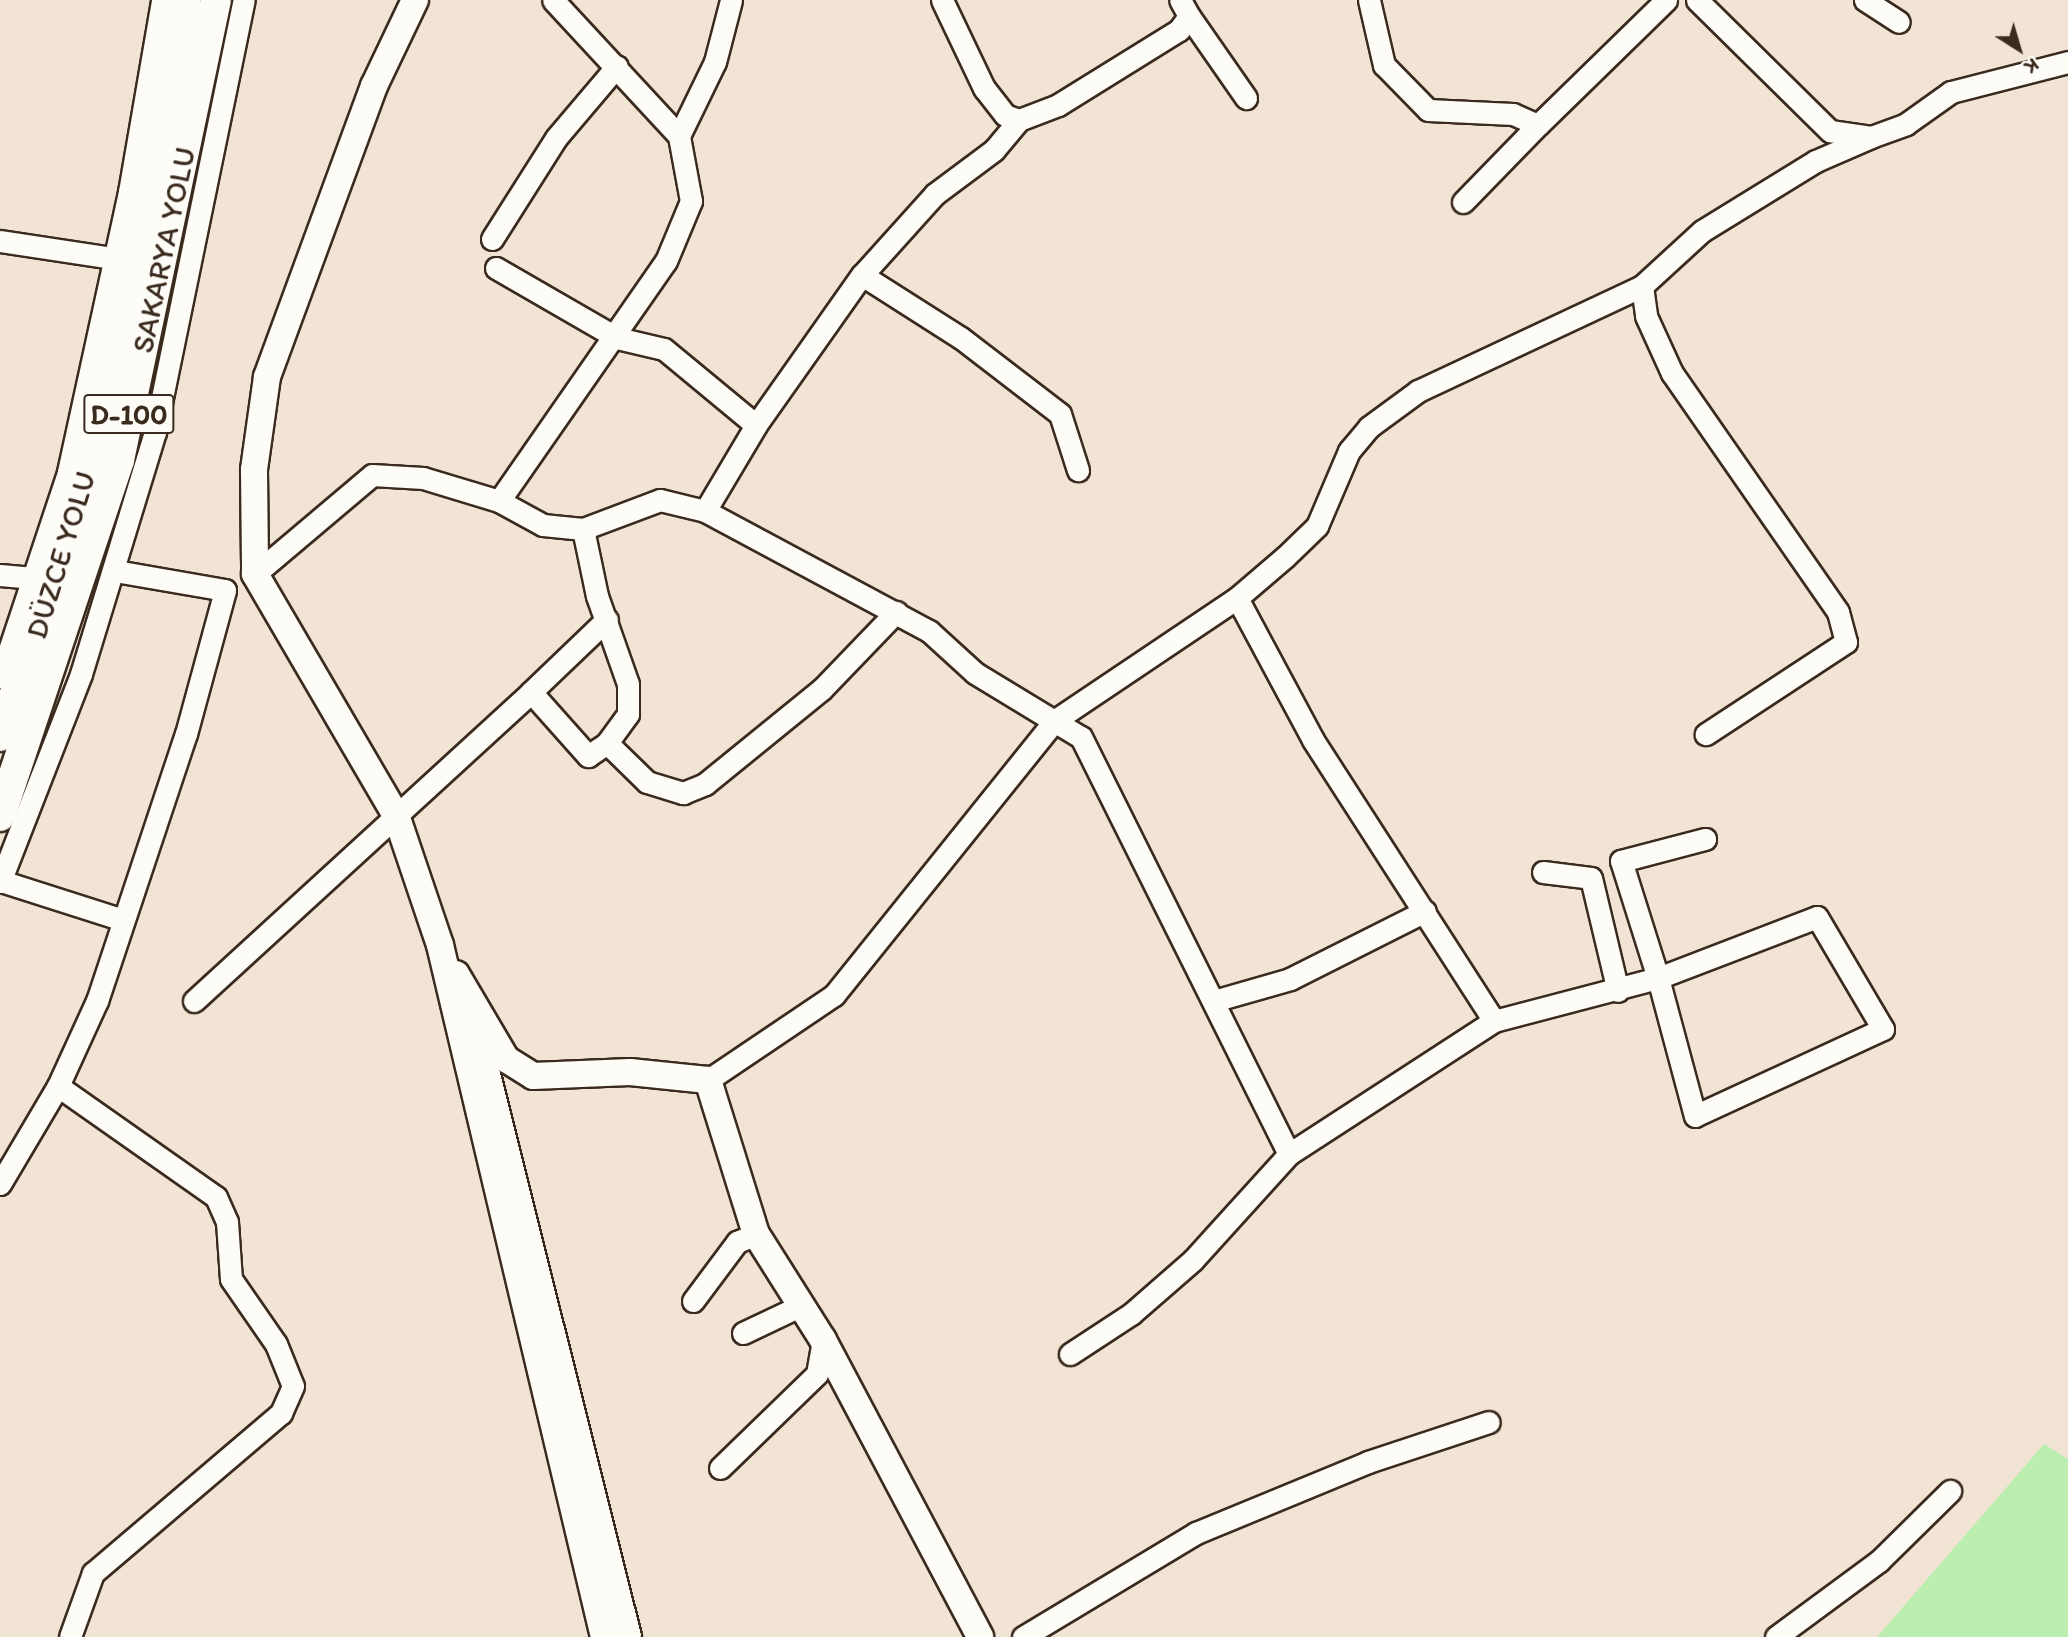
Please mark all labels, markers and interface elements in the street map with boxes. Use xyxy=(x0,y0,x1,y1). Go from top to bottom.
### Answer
north arrow xyxy=(1984,14,2054,84)
text: K xyxy=(2020,53,2044,79)
street label: SAKARYA YOLU xyxy=(125,144,203,356)
road number: D-100 xyxy=(82,390,176,438)
street label: DÜZCE YOLU xyxy=(18,467,104,643)

